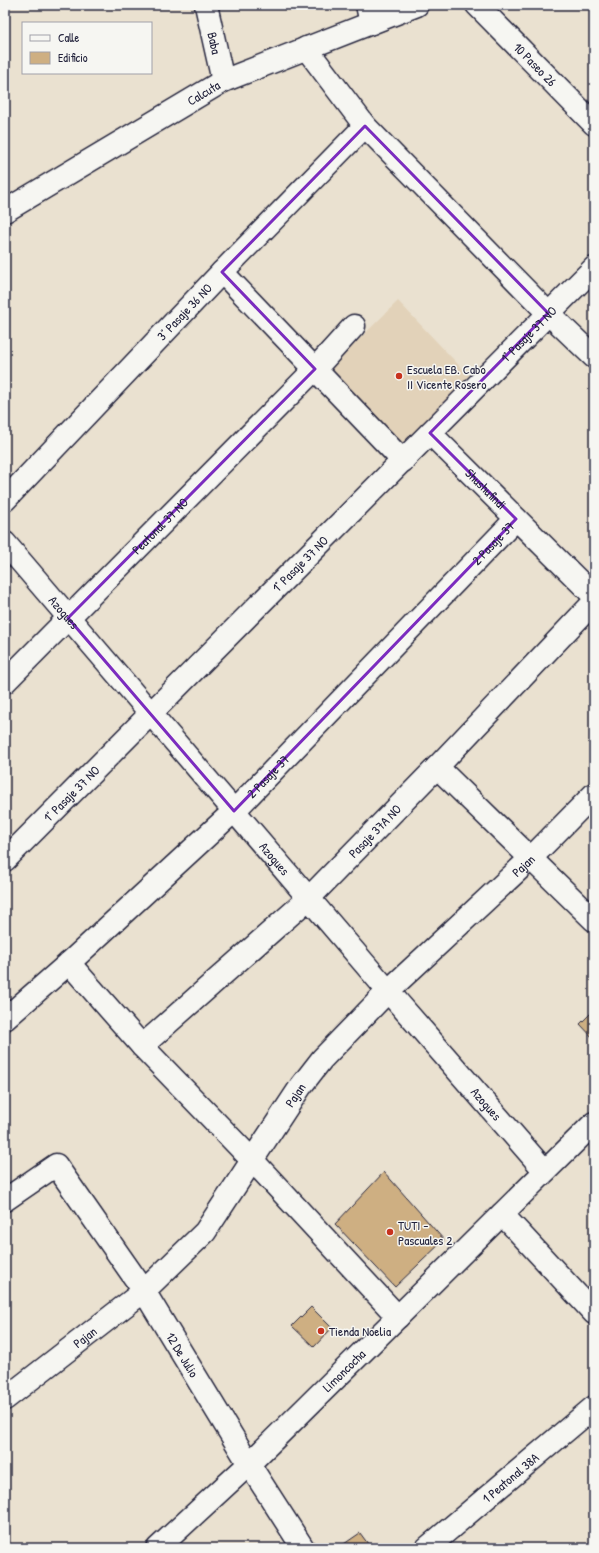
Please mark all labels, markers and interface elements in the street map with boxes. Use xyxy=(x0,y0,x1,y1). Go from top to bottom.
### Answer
legend xyxy=(22,22,152,74)
text: Calle xyxy=(58,29,79,46)
street label: Baba xyxy=(203,30,226,56)
street label: 10 Paseo 26 xyxy=(510,38,561,90)
text: Edificio xyxy=(58,49,88,66)
street label: Calcuta xyxy=(184,76,223,110)
street label: 3° Pasaje 36 NO xyxy=(153,279,216,344)
street label: 1° Pasaje 37 NO xyxy=(496,302,560,366)
place label: Escuela EB. Cabo II Vicente Rosero xyxy=(407,360,487,393)
marker: Escuela EB. Cabo II Vicente Rosero xyxy=(394,371,404,381)
street label: Shushufindi xyxy=(461,464,511,513)
street label: Peatonal 37 NO xyxy=(128,493,192,558)
street label: 2 Pasaje 37 xyxy=(468,517,518,569)
street label: 1° Pasaje 37 NO xyxy=(268,531,332,596)
street label: Azogues xyxy=(45,592,83,633)
street label: 2 Pasaje 37 xyxy=(243,750,293,802)
street label: 1° Pasaje 37 NO xyxy=(39,761,103,826)
street label: Pasaje 37A NO xyxy=(344,800,405,862)
street label: Azogues xyxy=(255,838,294,879)
street label: Pajan xyxy=(508,850,539,881)
street label: Pajan xyxy=(281,1079,310,1110)
street label: Azogues xyxy=(467,1083,506,1124)
place label: TUTI - Pascuales 2 xyxy=(398,1216,452,1249)
marker: TUTI - Pascuales 2 xyxy=(385,1227,395,1237)
street label: Pajan xyxy=(69,1322,100,1352)
place label: Tienda Noelia xyxy=(329,1322,391,1340)
marker: Tienda Noelia xyxy=(316,1326,326,1336)
street label: 12 De Julio xyxy=(162,1329,203,1381)
street label: Limoncocha xyxy=(318,1345,369,1396)
street label: 1 Peatonal 38A xyxy=(478,1448,543,1507)

